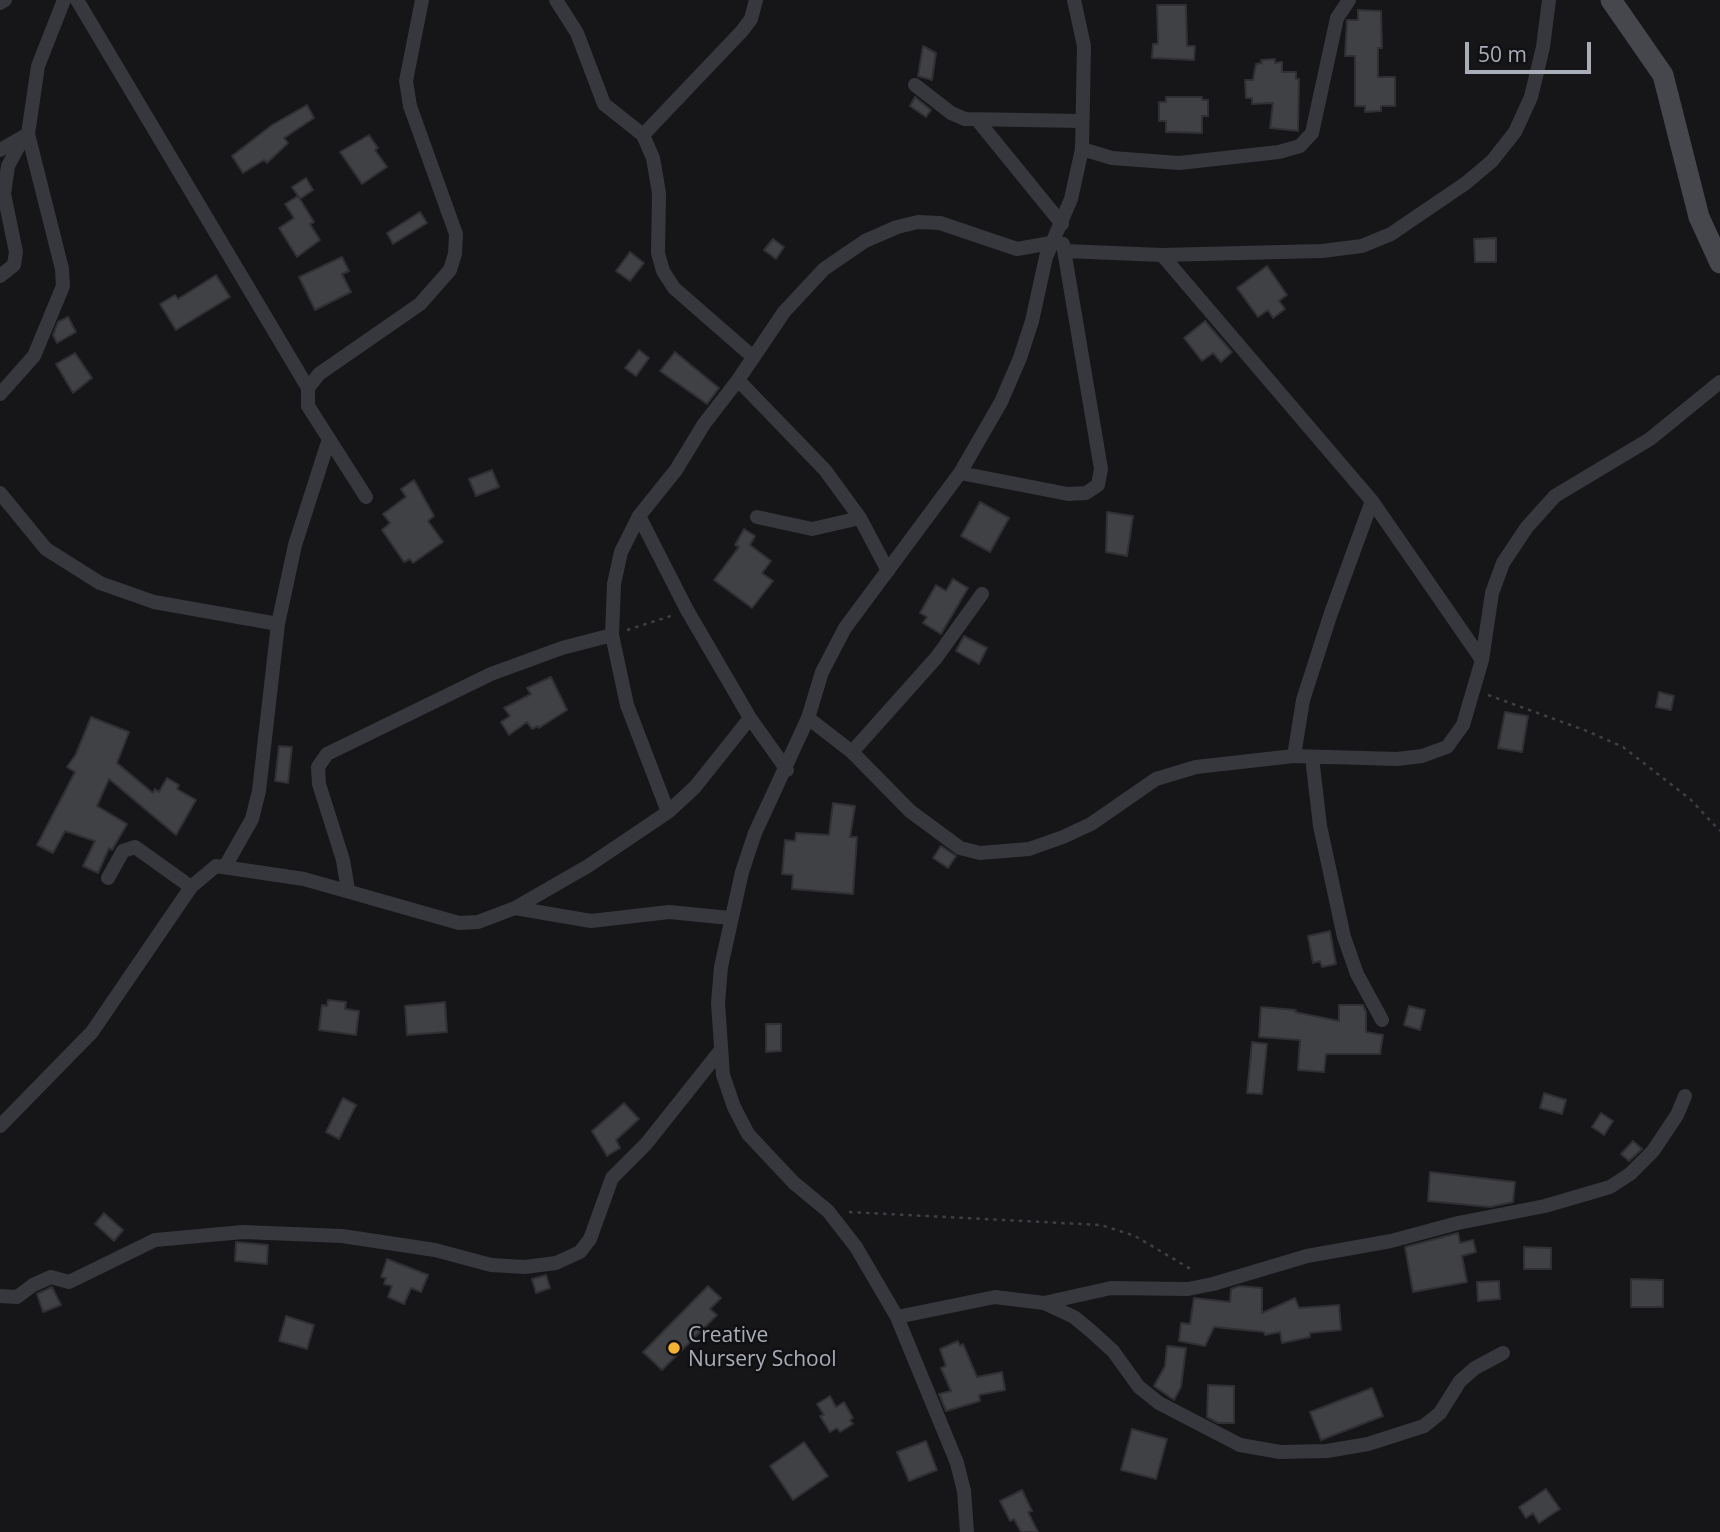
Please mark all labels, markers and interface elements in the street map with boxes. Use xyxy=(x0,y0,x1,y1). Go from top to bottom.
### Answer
scale bar xyxy=(1468,28,1594,72)
text: 50 m xyxy=(1478,40,1527,68)
place label: Creative Nursery School xyxy=(688,1323,837,1373)
marker: Creative Nursery School xyxy=(666,1340,682,1356)

